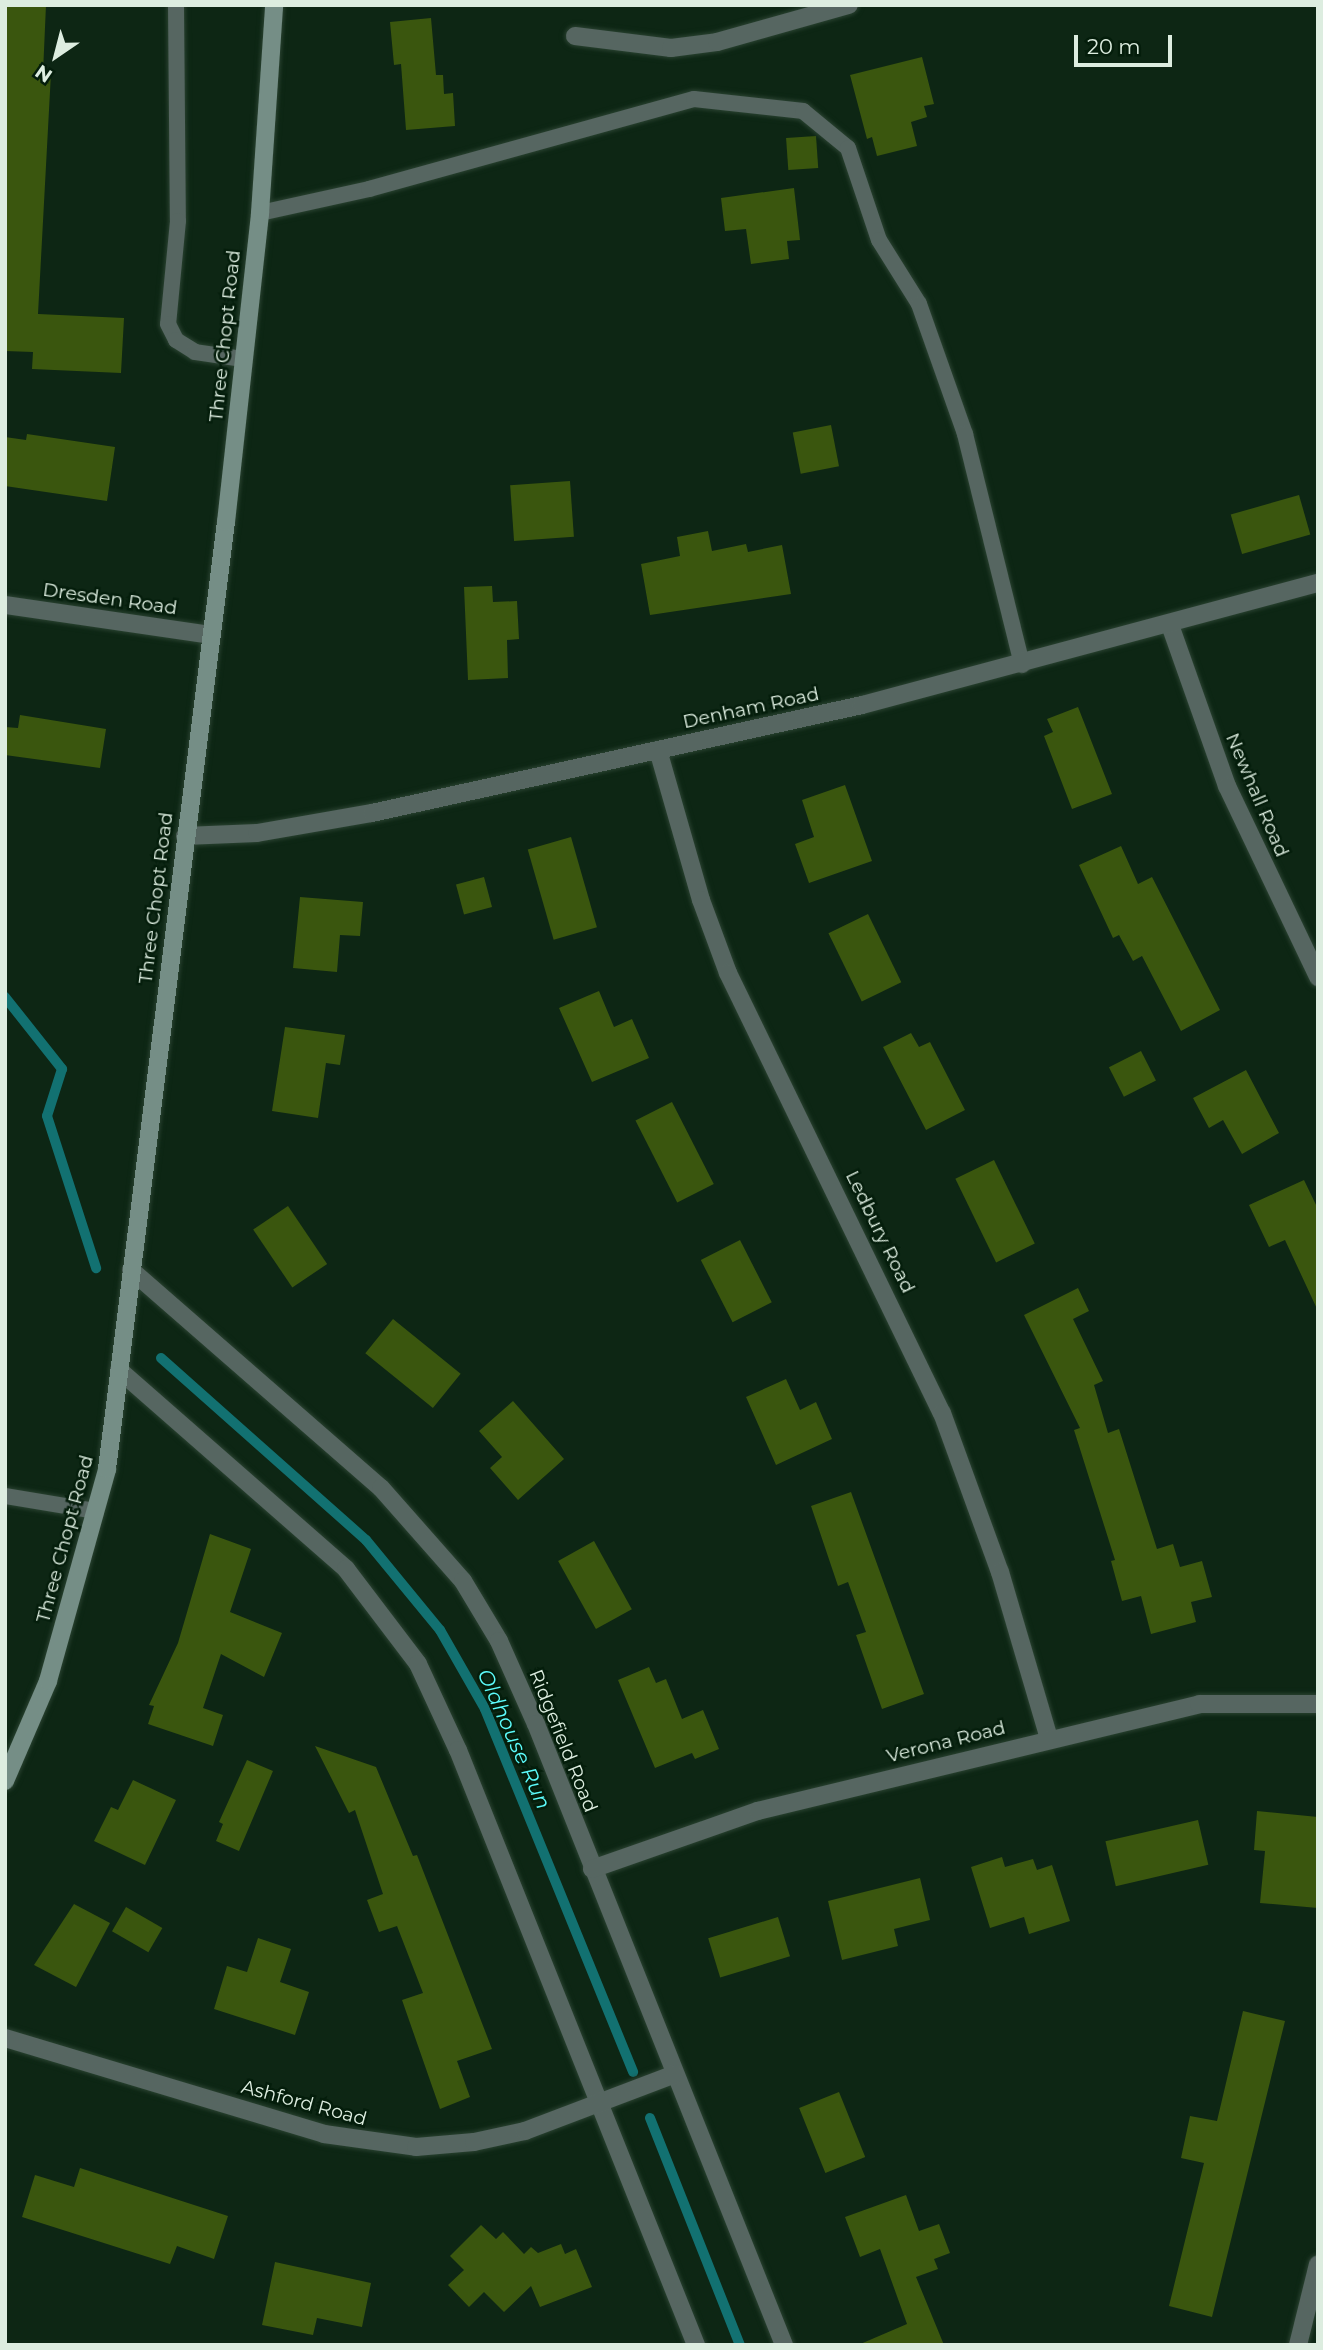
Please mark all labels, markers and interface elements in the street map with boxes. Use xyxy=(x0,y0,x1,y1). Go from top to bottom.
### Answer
north arrow xyxy=(21,21,91,91)
scale bar xyxy=(1078,21,1176,65)
text: 20 m xyxy=(1087,34,1141,59)
text: N xyxy=(31,60,57,87)
street label: Three Chopt Road xyxy=(205,249,245,423)
street label: Dresden Road xyxy=(41,578,179,620)
street label: Denham Road xyxy=(681,682,821,734)
street label: Newhall Road xyxy=(1221,730,1293,860)
street label: Three Chopt Road xyxy=(134,811,178,985)
street label: Ledbury Road xyxy=(840,1167,920,1297)
street label: Three Chopt Road xyxy=(32,1453,98,1625)
water label: Oldhouse Run xyxy=(472,1665,556,1813)
street label: Ridgefield Road xyxy=(524,1666,602,1816)
street label: Verona Road xyxy=(884,1716,1008,1768)
street label: Ashford Road xyxy=(239,2075,369,2131)

